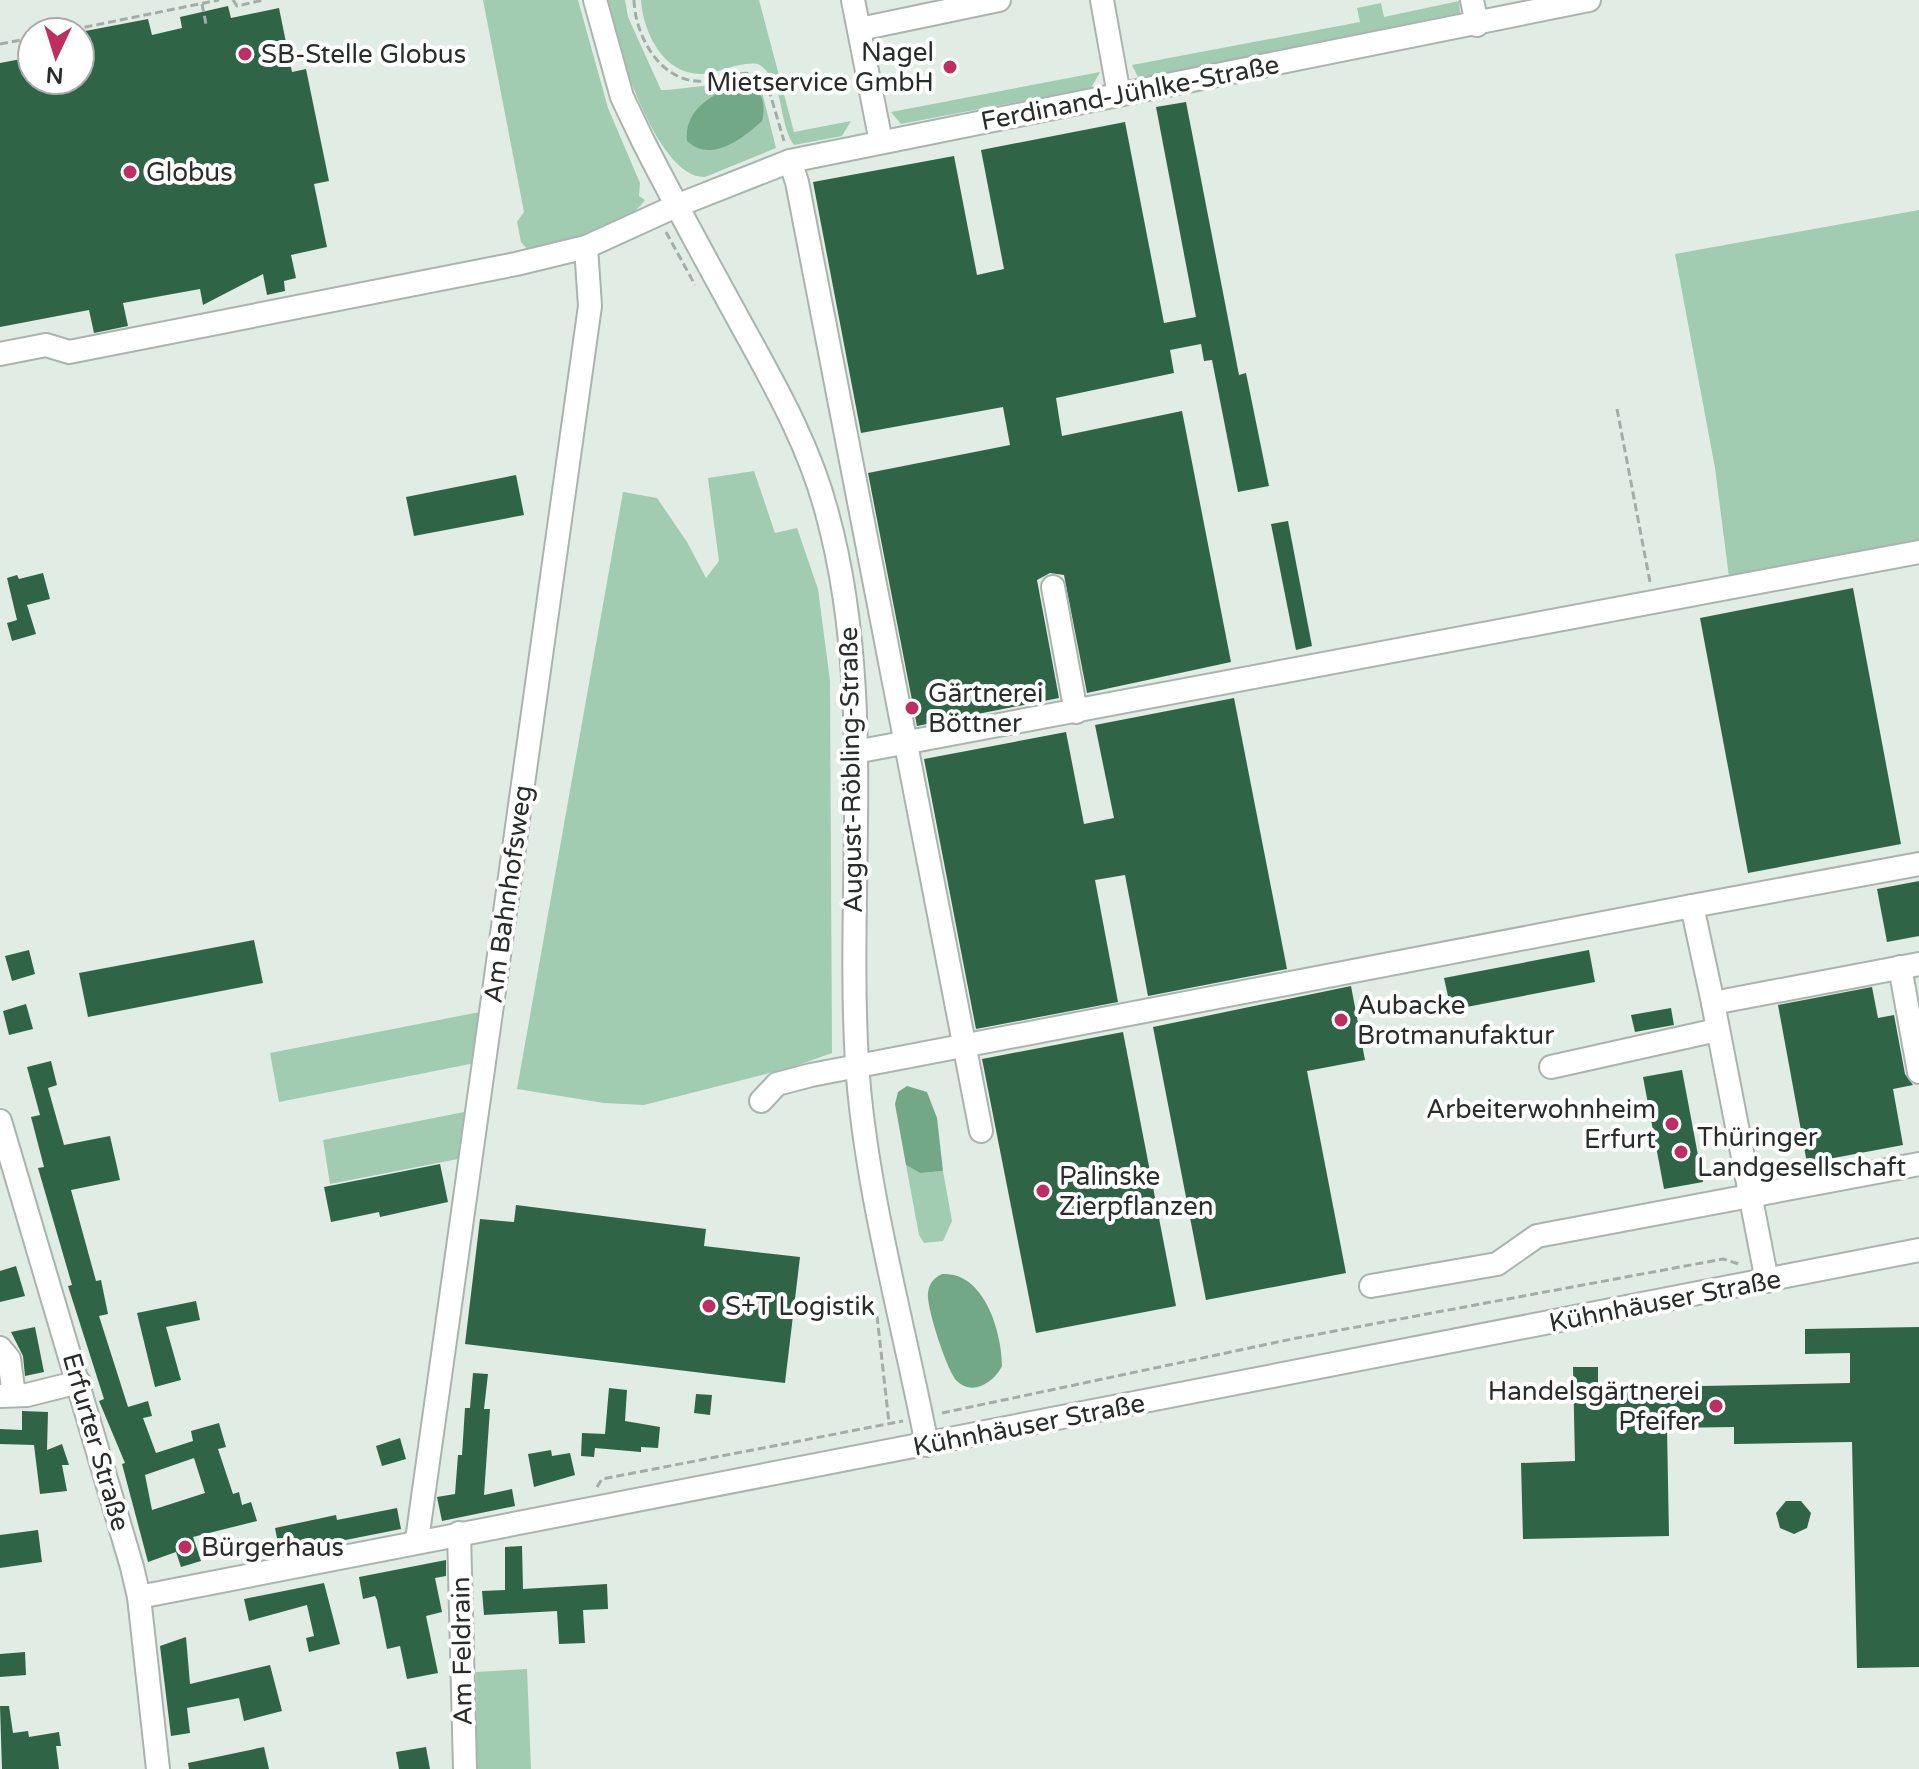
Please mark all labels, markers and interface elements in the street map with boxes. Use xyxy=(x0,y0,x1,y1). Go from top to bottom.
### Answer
north arrow xyxy=(16,16,96,96)
place label: Nagel Mietservice GmbH xyxy=(706,37,934,98)
place label: SB-Stelle Globus xyxy=(261,39,466,70)
marker: SB-Stelle Globus xyxy=(236,45,254,63)
street label: Ferdinand-Jühlke-Straße xyxy=(978,49,1282,137)
marker: Nagel Mietservice GmbH xyxy=(941,58,959,76)
text: N xyxy=(45,61,64,89)
place label: Globus xyxy=(146,157,233,188)
marker: Globus xyxy=(121,163,139,181)
street label: August-Röbling-Straße xyxy=(833,626,869,914)
place label: Gärtnerei Böttner xyxy=(928,678,1044,739)
marker: Gärtnerei Böttner xyxy=(903,699,921,717)
street label: Am Bahnhofsweg xyxy=(477,783,539,1005)
place label: Aubacke Brotmanufaktur xyxy=(1357,990,1554,1051)
marker: Aubacke Brotmanufaktur xyxy=(1332,1011,1350,1029)
place label: Arbeiterwohnheim Erfurt xyxy=(1426,1094,1656,1155)
marker: Arbeiterwohnheim Erfurt xyxy=(1663,1115,1681,1133)
place label: Thüringer Landgesellschaft xyxy=(1697,1122,1906,1183)
marker: Thüringer Landgesellschaft xyxy=(1672,1143,1690,1161)
place label: Palinske Zierpflanzen xyxy=(1059,1161,1214,1222)
marker: Palinske Zierpflanzen xyxy=(1034,1182,1052,1200)
street label: Kühnhäuser Straße xyxy=(1546,1263,1784,1339)
place label: S+T Logistik xyxy=(725,1291,875,1322)
marker: S+T Logistik xyxy=(700,1297,718,1315)
street label: Erfurter Straße xyxy=(56,1349,136,1535)
place label: Handelsgärtnerei Pfeifer xyxy=(1488,1376,1700,1437)
street label: Kühnhäuser Straße xyxy=(910,1387,1148,1463)
marker: Handelsgärtnerei Pfeifer xyxy=(1707,1397,1725,1415)
place label: Bürgerhaus xyxy=(201,1532,344,1563)
marker: Bürgerhaus xyxy=(176,1538,194,1556)
street label: Am Feldrain xyxy=(445,1576,479,1726)

